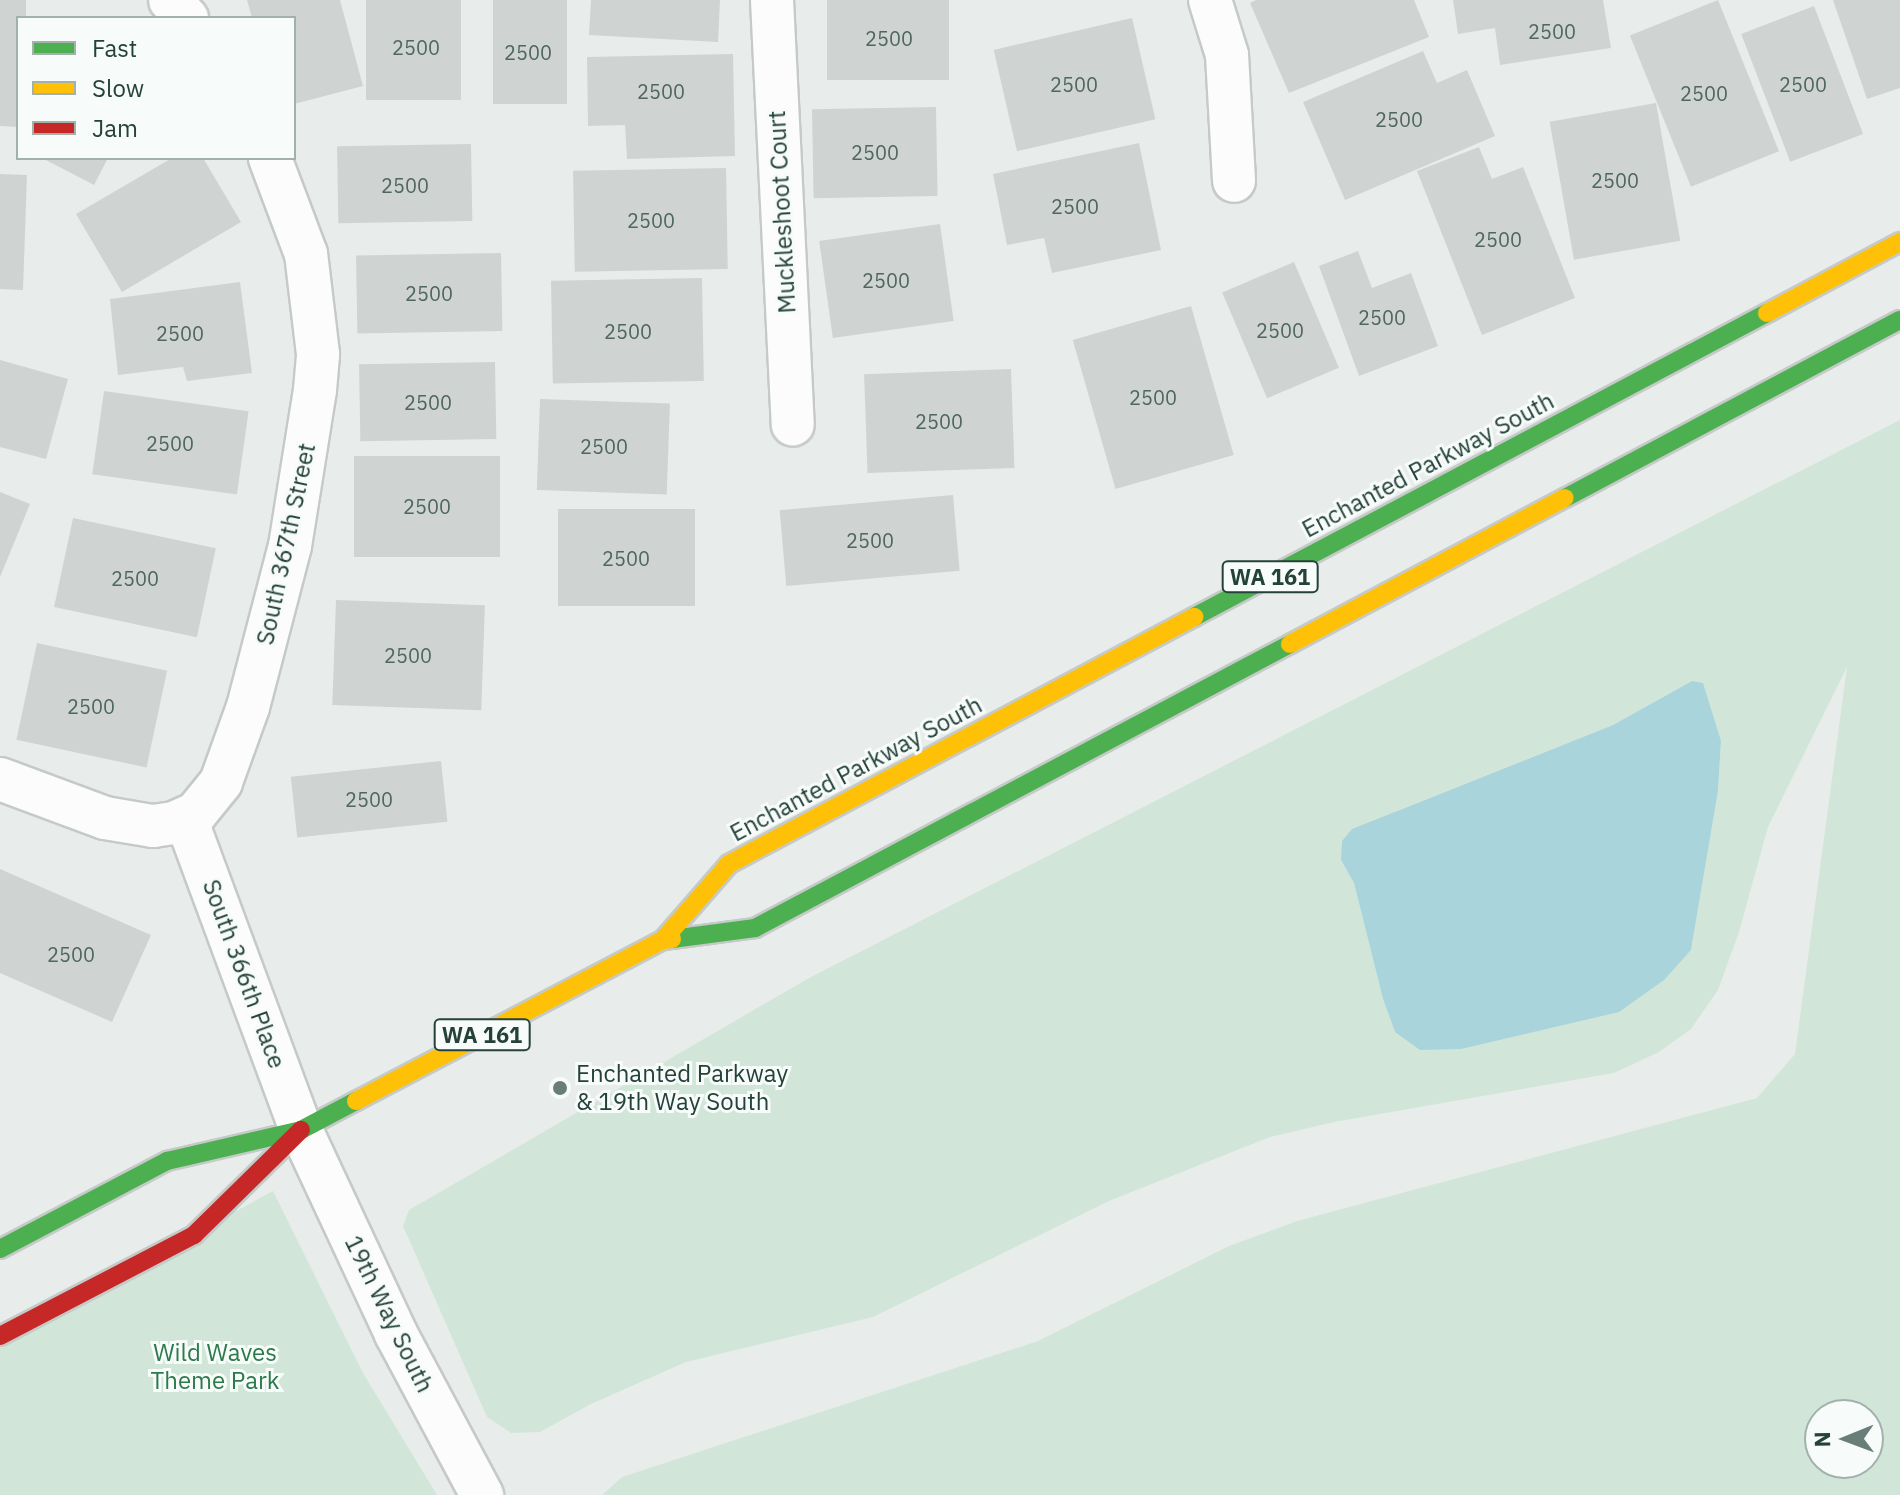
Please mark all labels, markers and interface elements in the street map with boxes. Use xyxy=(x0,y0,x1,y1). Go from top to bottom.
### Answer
legend xyxy=(16,16,296,160)
house number: 2500 xyxy=(1528,19,1576,43)
house number: 2500 xyxy=(865,26,913,50)
text: Fast xyxy=(92,32,137,64)
house number: 2500 xyxy=(392,35,440,59)
house number: 2500 xyxy=(504,40,552,64)
text: Slow xyxy=(92,72,144,104)
house number: 2500 xyxy=(1050,72,1098,96)
house number: 2500 xyxy=(1779,72,1827,96)
house number: 2500 xyxy=(637,79,685,103)
house number: 2500 xyxy=(1680,81,1728,105)
house number: 2500 xyxy=(1375,107,1423,131)
street label: Muckleshoot Court xyxy=(762,110,802,314)
text: Jam xyxy=(92,112,138,144)
house number: 2500 xyxy=(851,140,899,164)
house number: 2500 xyxy=(1591,168,1639,192)
house number: 2500 xyxy=(381,173,429,197)
house number: 2500 xyxy=(1051,194,1099,218)
house number: 2500 xyxy=(627,208,675,232)
house number: 2500 xyxy=(1474,227,1522,251)
house number: 2500 xyxy=(862,268,910,292)
house number: 2500 xyxy=(405,281,453,305)
house number: 2500 xyxy=(1358,305,1406,329)
house number: 2500 xyxy=(1256,318,1304,342)
house number: 2500 xyxy=(604,319,652,343)
house number: 2500 xyxy=(156,321,204,345)
house number: 2500 xyxy=(1129,385,1177,409)
street label: Enchanted Parkway South xyxy=(1297,386,1559,544)
house number: 2500 xyxy=(404,390,452,414)
house number: 2500 xyxy=(915,409,963,433)
house number: 2500 xyxy=(146,431,194,455)
house number: 2500 xyxy=(580,434,628,458)
street label: South 367th Street xyxy=(251,441,321,647)
house number: 2500 xyxy=(403,494,451,518)
house number: 2500 xyxy=(846,528,894,552)
house number: 2500 xyxy=(602,546,650,570)
road number: WA 161 xyxy=(1220,559,1320,595)
house number: 2500 xyxy=(111,566,159,590)
house number: 2500 xyxy=(384,643,432,667)
street label: Enchanted Parkway South xyxy=(725,690,987,848)
house number: 2500 xyxy=(67,694,115,718)
house number: 2500 xyxy=(345,787,393,811)
street label: South 366th Place xyxy=(196,876,292,1072)
house number: 2500 xyxy=(47,942,95,966)
road number: WA 161 xyxy=(432,1017,532,1053)
place label: Enchanted Parkway & 19th Way South xyxy=(576,1060,788,1116)
marker: Enchanted Parkway & 19th Way South xyxy=(551,1079,569,1097)
street label: 19th Way South xyxy=(339,1231,439,1397)
park label: Wild Waves Theme Park xyxy=(151,1339,279,1395)
north arrow xyxy=(1804,1399,1884,1479)
text: N xyxy=(1807,1431,1836,1448)

